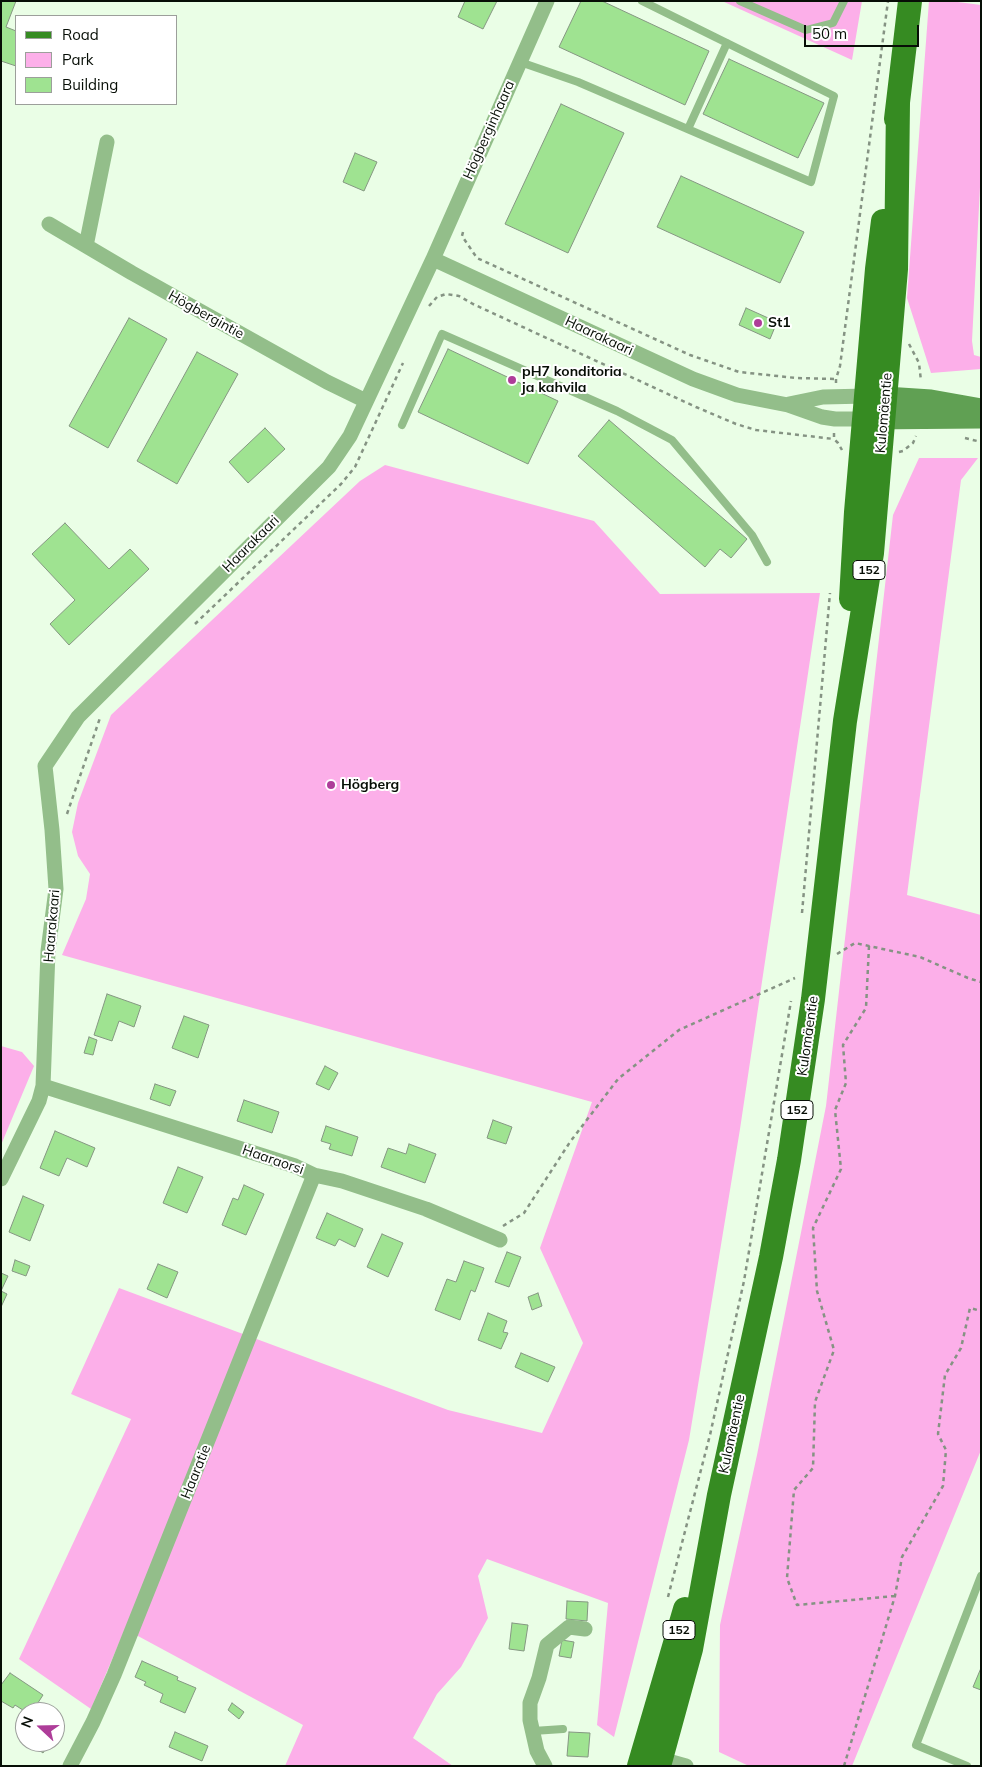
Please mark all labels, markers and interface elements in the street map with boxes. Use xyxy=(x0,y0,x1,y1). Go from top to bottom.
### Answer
legend xyxy=(15,15,178,105)
scale bar xyxy=(807,15,922,47)
text: 50 m xyxy=(812,24,847,43)
text: Road xyxy=(62,25,99,44)
text: Park xyxy=(62,50,94,69)
text: Building xyxy=(62,75,118,94)
street label: Högberginhaara xyxy=(460,78,518,182)
street label: Högbergintie xyxy=(165,287,247,343)
street label: Haarakaari xyxy=(562,313,636,359)
place label: St1 xyxy=(768,315,791,331)
marker: St1 xyxy=(752,317,764,329)
place label: pH7 konditoria ja kahvila xyxy=(522,364,622,397)
street label: Kulomäentie xyxy=(872,372,896,454)
marker: pH7 konditoria ja kahvila xyxy=(506,374,518,386)
street label: Haarakaari xyxy=(219,512,283,576)
road number: 152 xyxy=(853,560,885,580)
place label: Högberg xyxy=(341,777,399,793)
marker: Högberg xyxy=(325,779,337,791)
street label: Haarakaari xyxy=(40,889,64,963)
street label: Kulomäentie xyxy=(794,995,822,1077)
road number: 152 xyxy=(781,1100,813,1120)
street label: Haaraorsi xyxy=(240,1142,306,1178)
street label: Kulomäentie xyxy=(715,1393,749,1475)
street label: Haaratie xyxy=(178,1443,214,1501)
road number: 152 xyxy=(663,1620,695,1640)
north arrow xyxy=(15,1702,65,1752)
text: N xyxy=(17,1714,37,1730)

